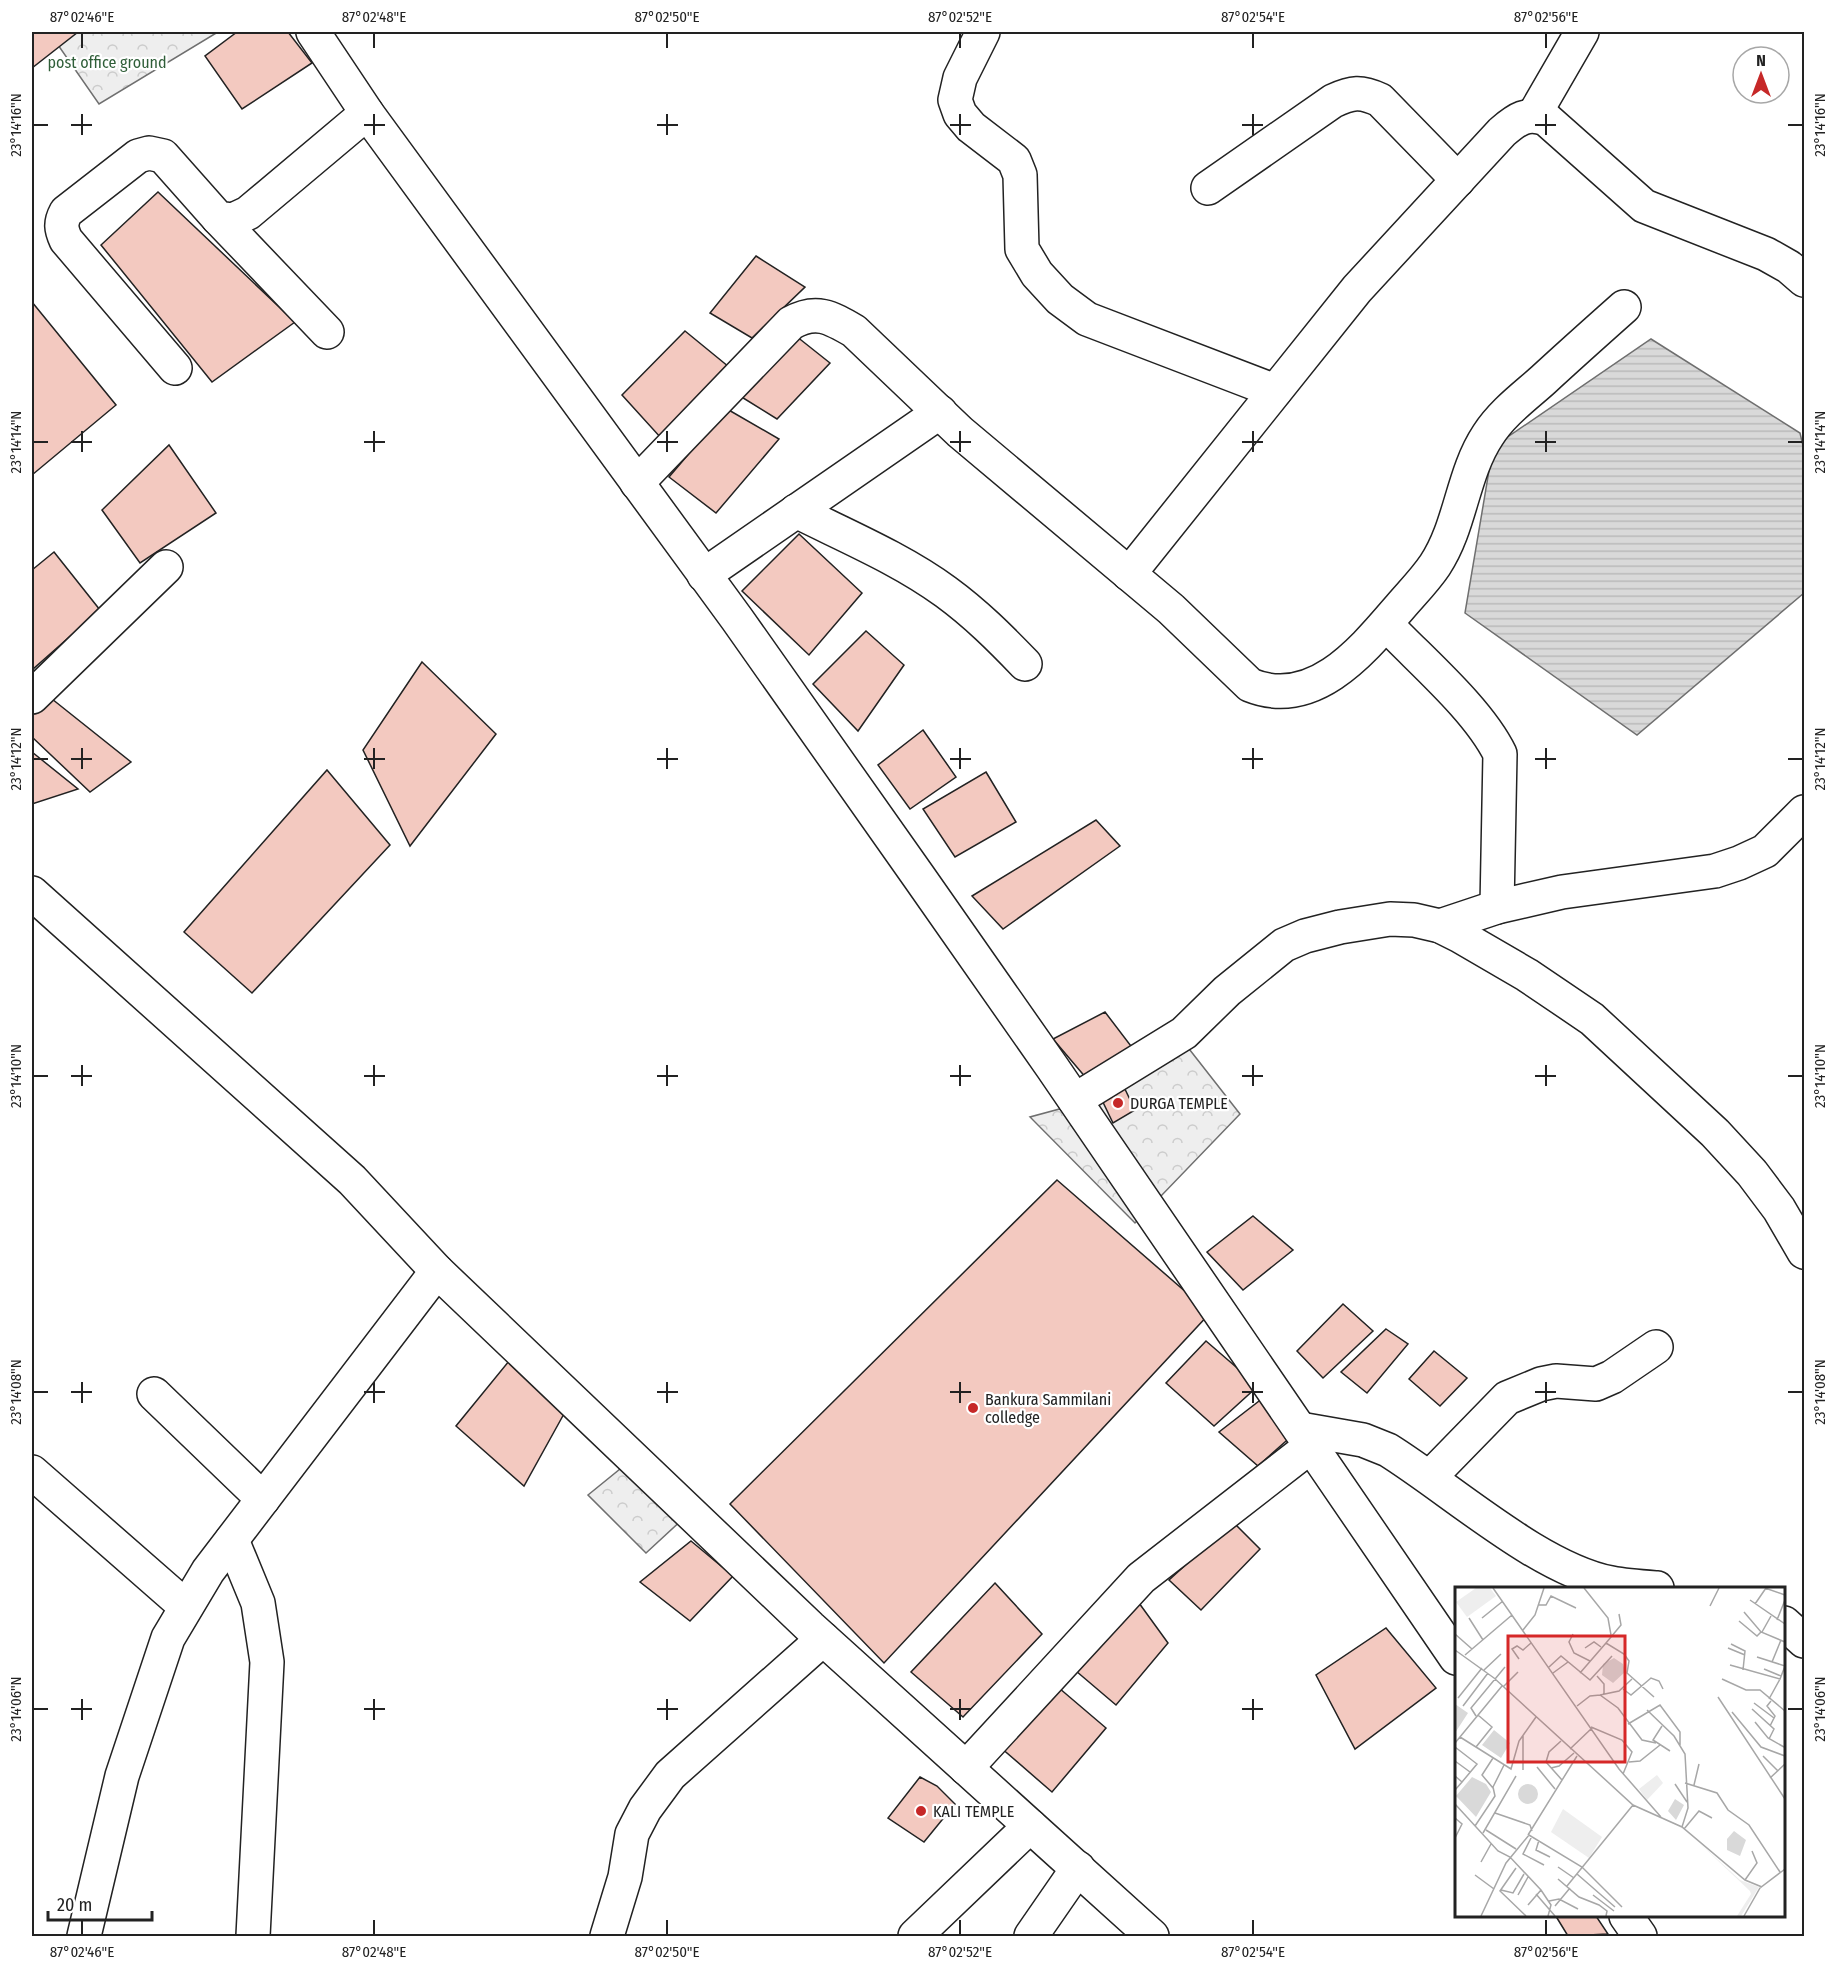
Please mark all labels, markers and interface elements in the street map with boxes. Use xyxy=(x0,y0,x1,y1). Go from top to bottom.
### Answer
text: 87°02'46"E xyxy=(50,8,114,26)
text: 87°02'48"E xyxy=(342,8,406,26)
text: 87°02'50"E xyxy=(634,8,700,26)
text: 87°02'52"E xyxy=(928,8,992,26)
text: 87°02'54"E xyxy=(1221,8,1285,26)
text: 87°02'56"E xyxy=(1514,8,1578,26)
north arrow xyxy=(1731,45,1791,105)
text: N xyxy=(1756,51,1766,70)
park label: post office ground xyxy=(47,53,167,72)
text: 23°14'16"N xyxy=(7,93,25,157)
text: 23°14'16"N xyxy=(1811,93,1829,157)
text: 23°14'14"N xyxy=(7,411,25,473)
text: 23°14'14"N xyxy=(1811,411,1829,473)
text: 23°14'12"N xyxy=(7,727,25,791)
text: 23°14'12"N xyxy=(1811,727,1829,791)
text: 23°14'10"N xyxy=(7,1044,25,1108)
text: 23°14'10"N xyxy=(1811,1044,1829,1108)
place label: DURGA TEMPLE xyxy=(1130,1094,1228,1113)
marker: DURGA TEMPLE xyxy=(1111,1096,1125,1110)
text: 23°14'08"N xyxy=(7,1359,25,1425)
text: 23°14'08"N xyxy=(1811,1359,1829,1425)
place label: Bankura Sammilani colledge xyxy=(985,1390,1111,1427)
marker: Bankura Sammilani colledge xyxy=(966,1401,980,1415)
inset map xyxy=(1455,1587,1785,1917)
text: 23°14'06"N xyxy=(7,1676,25,1742)
text: 23°14'06"N xyxy=(1811,1676,1829,1742)
place label: KALI TEMPLE xyxy=(933,1802,1014,1821)
marker: KALI TEMPLE xyxy=(914,1804,928,1818)
scale bar xyxy=(48,1884,152,1922)
text: 20 m xyxy=(57,1894,92,1916)
text: 87°02'46"E xyxy=(50,1943,114,1961)
text: 87°02'48"E xyxy=(342,1943,406,1961)
text: 87°02'50"E xyxy=(634,1943,700,1961)
text: 87°02'52"E xyxy=(928,1943,992,1961)
text: 87°02'54"E xyxy=(1221,1943,1285,1961)
text: 87°02'56"E xyxy=(1514,1943,1578,1961)

